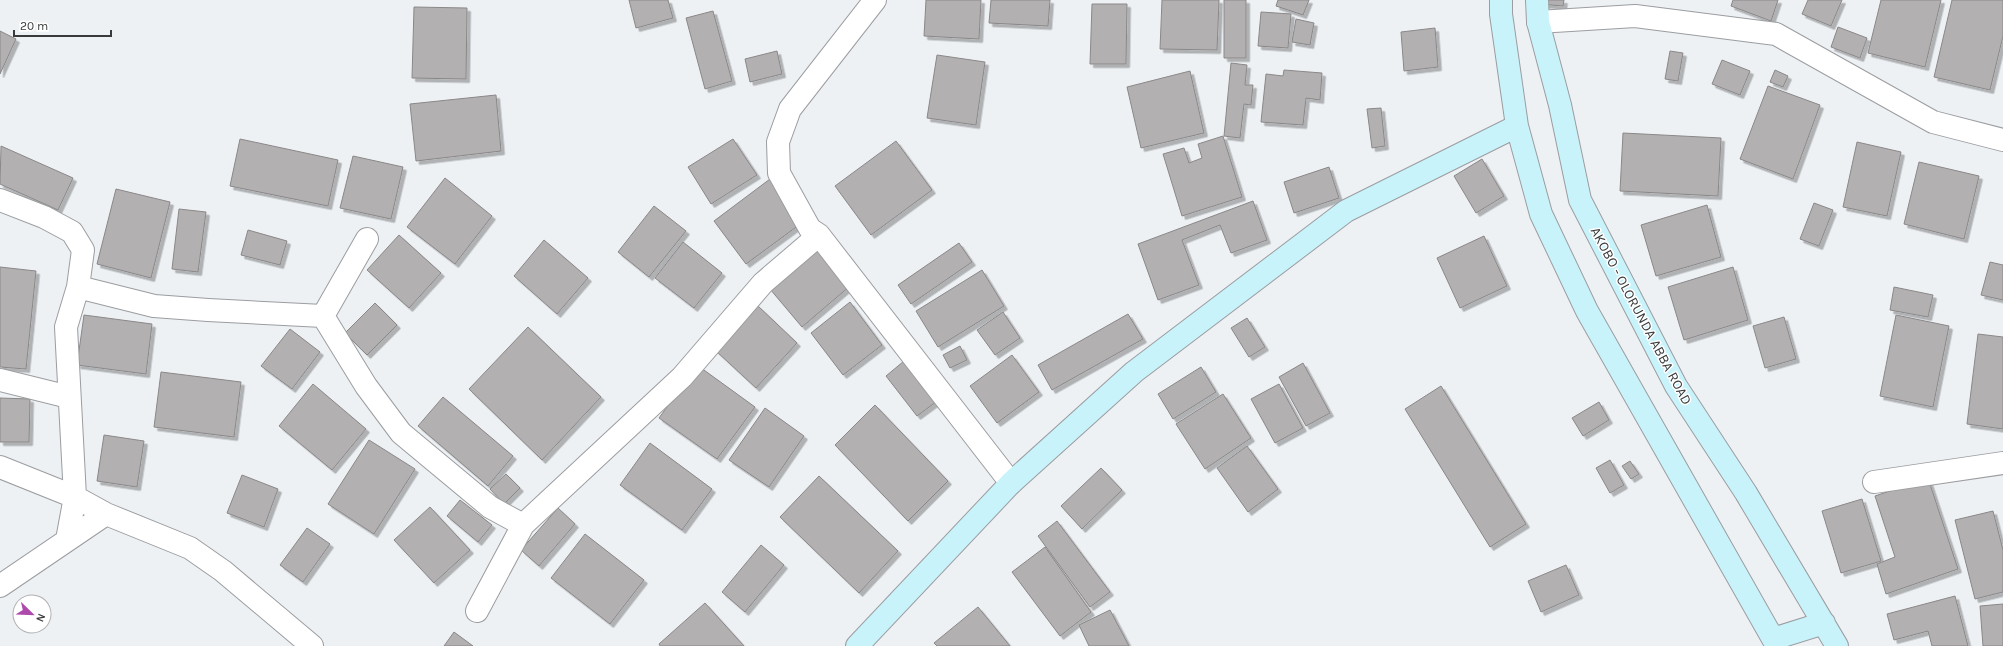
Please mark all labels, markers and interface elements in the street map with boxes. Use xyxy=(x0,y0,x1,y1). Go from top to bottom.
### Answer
scale bar xyxy=(14,12,111,38)
text: 20 m xyxy=(20,19,48,33)
street label: AKOBO - OLORUNDA ABBA ROAD xyxy=(1587,224,1695,408)
north arrow xyxy=(12,594,52,634)
text: N xyxy=(33,612,48,624)

